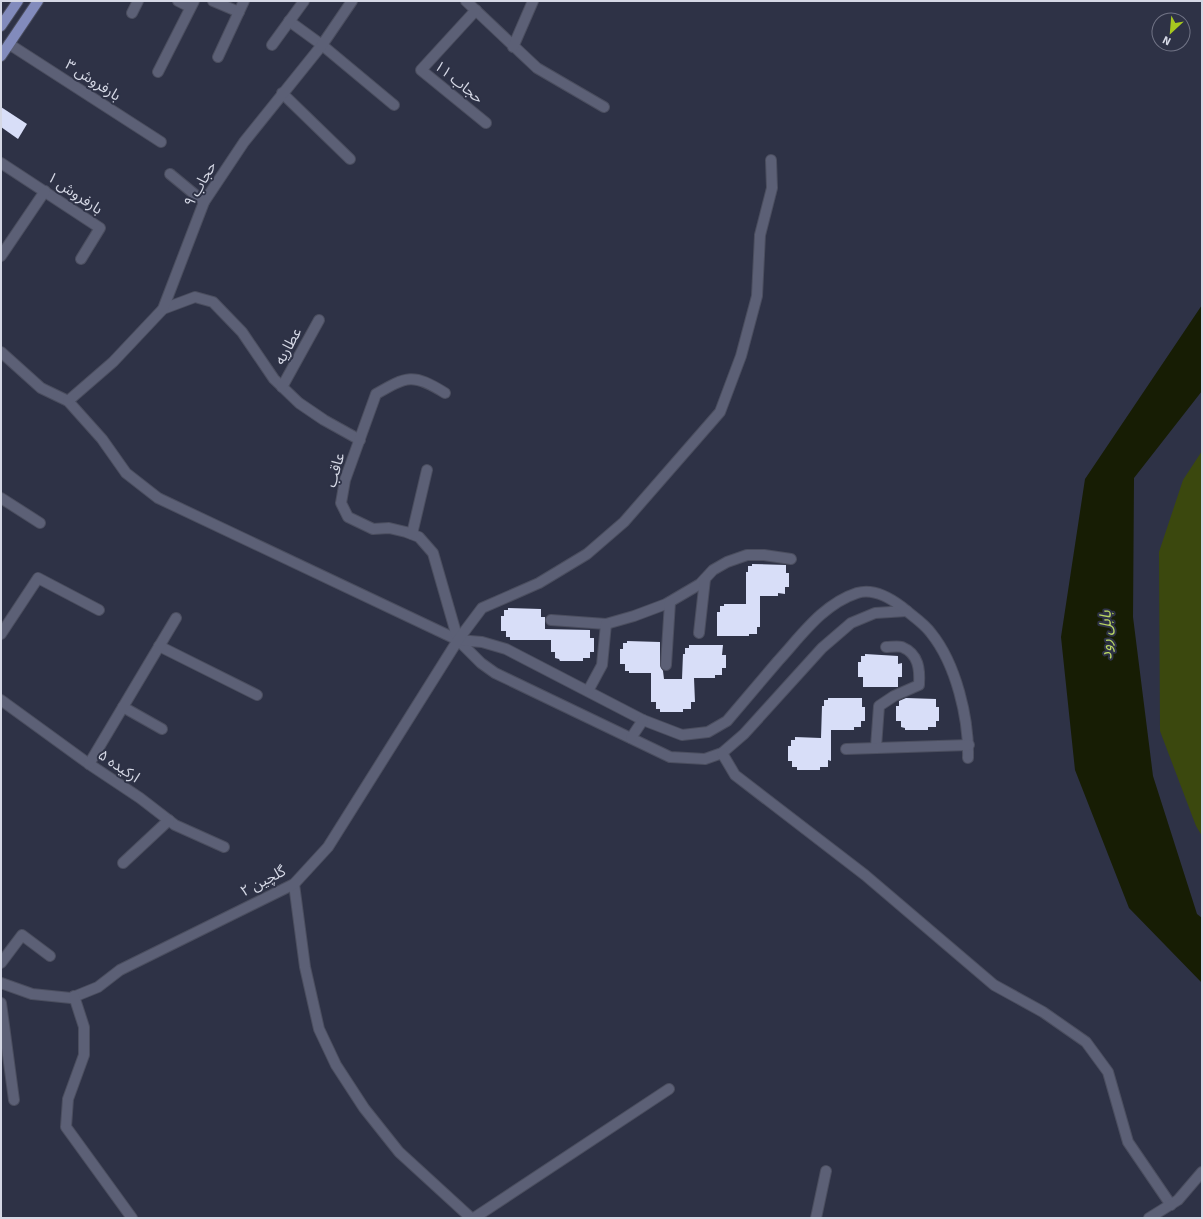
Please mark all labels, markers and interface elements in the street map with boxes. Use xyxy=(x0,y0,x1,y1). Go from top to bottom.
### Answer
north arrow xyxy=(1151,12,1191,52)
text: N xyxy=(1161,33,1173,48)
street label: بارفروش ۳ xyxy=(62,55,124,105)
street label: حجاب ۱۱ xyxy=(431,57,487,107)
street label: حجاب ۹ xyxy=(180,158,220,210)
street label: بارفروش ۱ xyxy=(44,168,106,218)
street label: عطاریه xyxy=(271,324,306,368)
street label: عاقب xyxy=(322,450,349,489)
water label: بابل رود xyxy=(1096,610,1116,660)
street label: ارکیده ۵ xyxy=(95,746,143,786)
street label: گلچین ۲ xyxy=(237,861,290,901)

